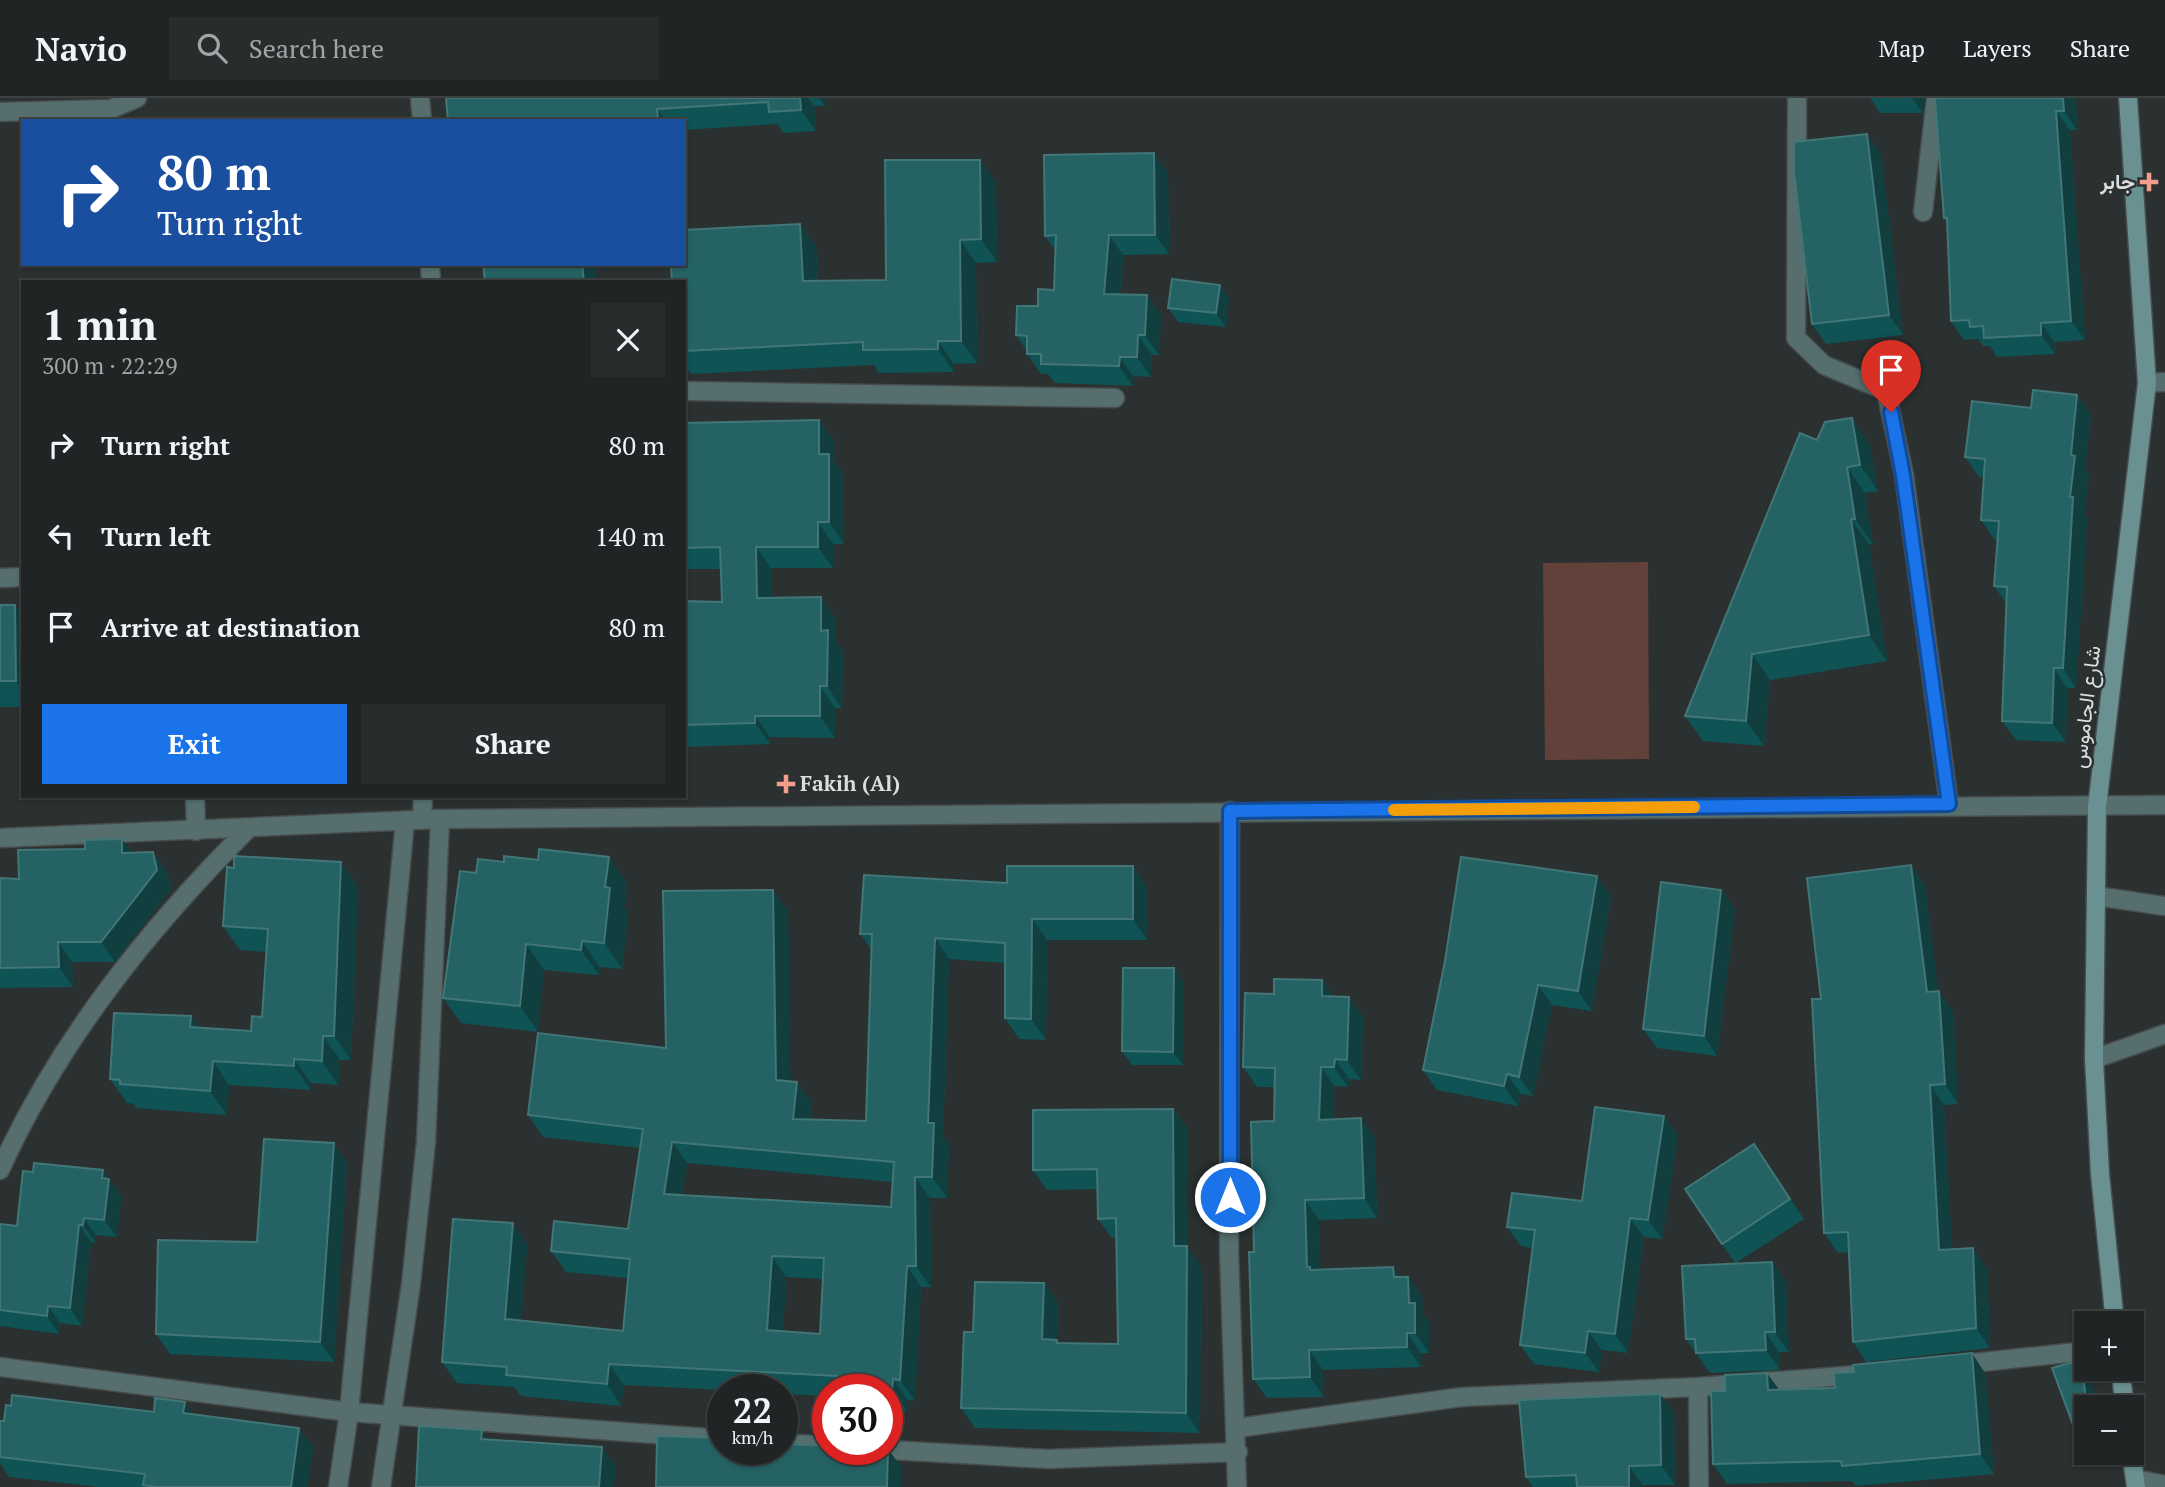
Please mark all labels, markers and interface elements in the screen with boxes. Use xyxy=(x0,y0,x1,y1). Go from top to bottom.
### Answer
search box xyxy=(169,17,659,80)
text: Navio xyxy=(35,27,127,70)
icon: search xyxy=(193,29,231,67)
text: Search here xyxy=(249,31,384,65)
text: Map xyxy=(1878,32,1925,64)
text: Layers xyxy=(1963,32,2032,64)
text: Share xyxy=(2070,32,2130,64)
text: 80 m xyxy=(157,139,271,204)
icon: right xyxy=(42,147,133,238)
place label: جابر xyxy=(2099,167,2135,195)
marker: جابر xyxy=(2141,174,2157,190)
text: Turn right xyxy=(157,202,303,244)
text: 1 min xyxy=(42,296,157,352)
button: close xyxy=(591,303,665,377)
pin xyxy=(1861,340,1921,412)
text: 300 m · 22:29 xyxy=(42,350,177,381)
icon: arrive xyxy=(1872,351,1910,389)
icon: right xyxy=(42,426,80,464)
text: Turn right xyxy=(101,428,230,462)
text: 80 m xyxy=(609,428,665,462)
icon: left xyxy=(42,517,80,555)
text: Turn left xyxy=(101,519,211,553)
text: 140 m xyxy=(595,519,665,553)
icon: arrive xyxy=(42,608,80,646)
text: Arrive at destination xyxy=(101,610,360,644)
text: 80 m xyxy=(609,610,665,644)
street label: شارع الجاموس xyxy=(2064,644,2107,770)
button: Exit xyxy=(42,704,347,784)
button: Share xyxy=(361,704,665,784)
place label: Fakih (Al) xyxy=(800,769,900,797)
marker: Fakih (Al) xyxy=(778,776,794,792)
position arrow xyxy=(1193,1160,1267,1234)
map controls xyxy=(2074,1311,2144,1465)
button: + xyxy=(2074,1311,2144,1381)
speed limit sign: 30 xyxy=(812,1374,903,1465)
text: 22 xyxy=(733,1387,772,1433)
button: − xyxy=(2074,1395,2144,1465)
text: km/h xyxy=(732,1425,773,1449)

